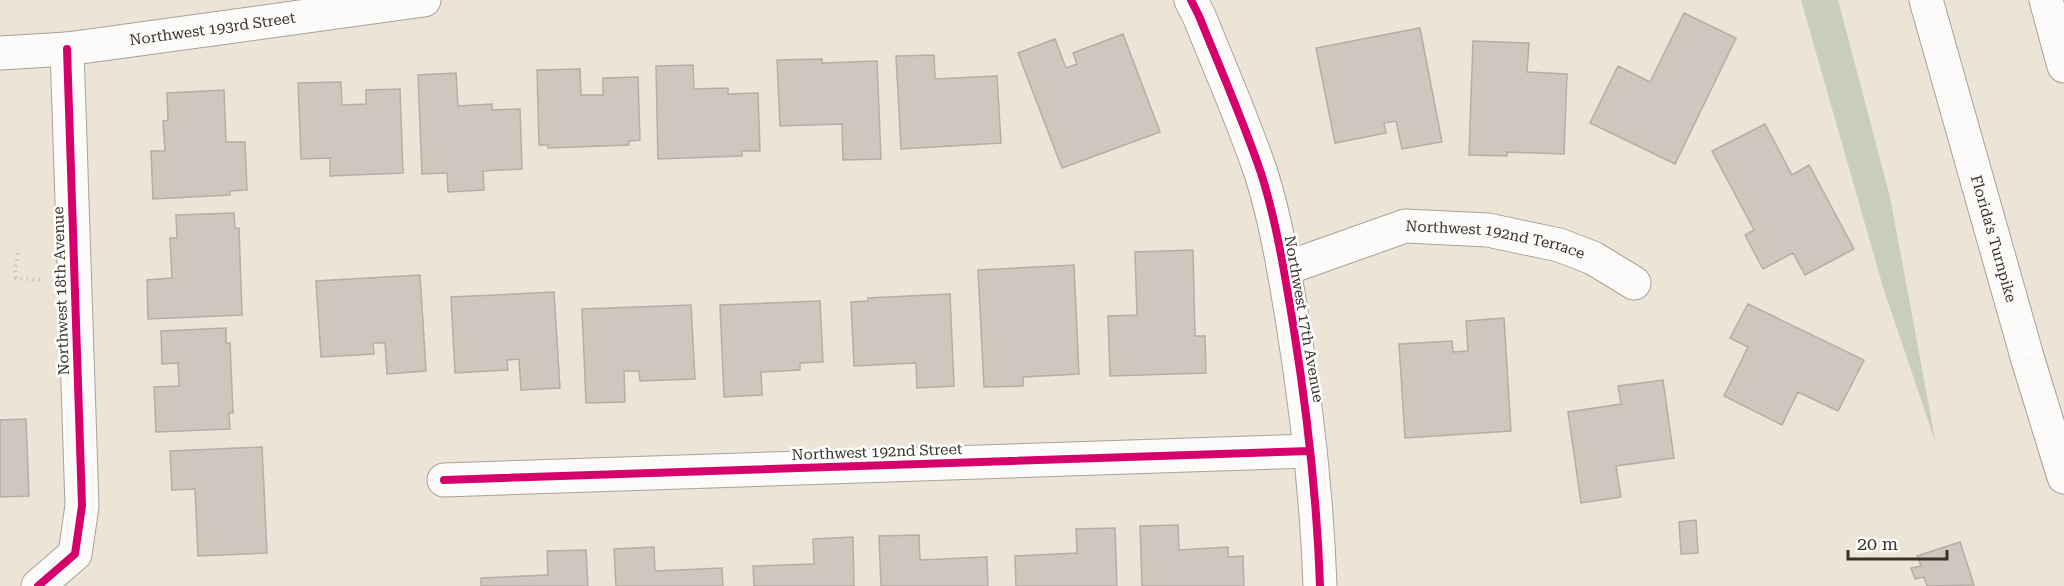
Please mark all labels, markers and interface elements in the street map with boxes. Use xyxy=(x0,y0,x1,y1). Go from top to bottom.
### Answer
street label: Northwest 193rd Street xyxy=(128,9,297,49)
street label: Florida's Turnpike xyxy=(1967,173,2020,304)
street label: Northwest 18th Avenue xyxy=(49,206,73,376)
street label: Northwest 192nd Terrace xyxy=(1405,217,1587,263)
street label: Northwest 17th Avenue xyxy=(1280,234,1328,404)
street label: Northwest 192nd Street xyxy=(791,440,963,464)
scale bar xyxy=(1848,523,1947,561)
text: 20 m xyxy=(1857,533,1898,554)

